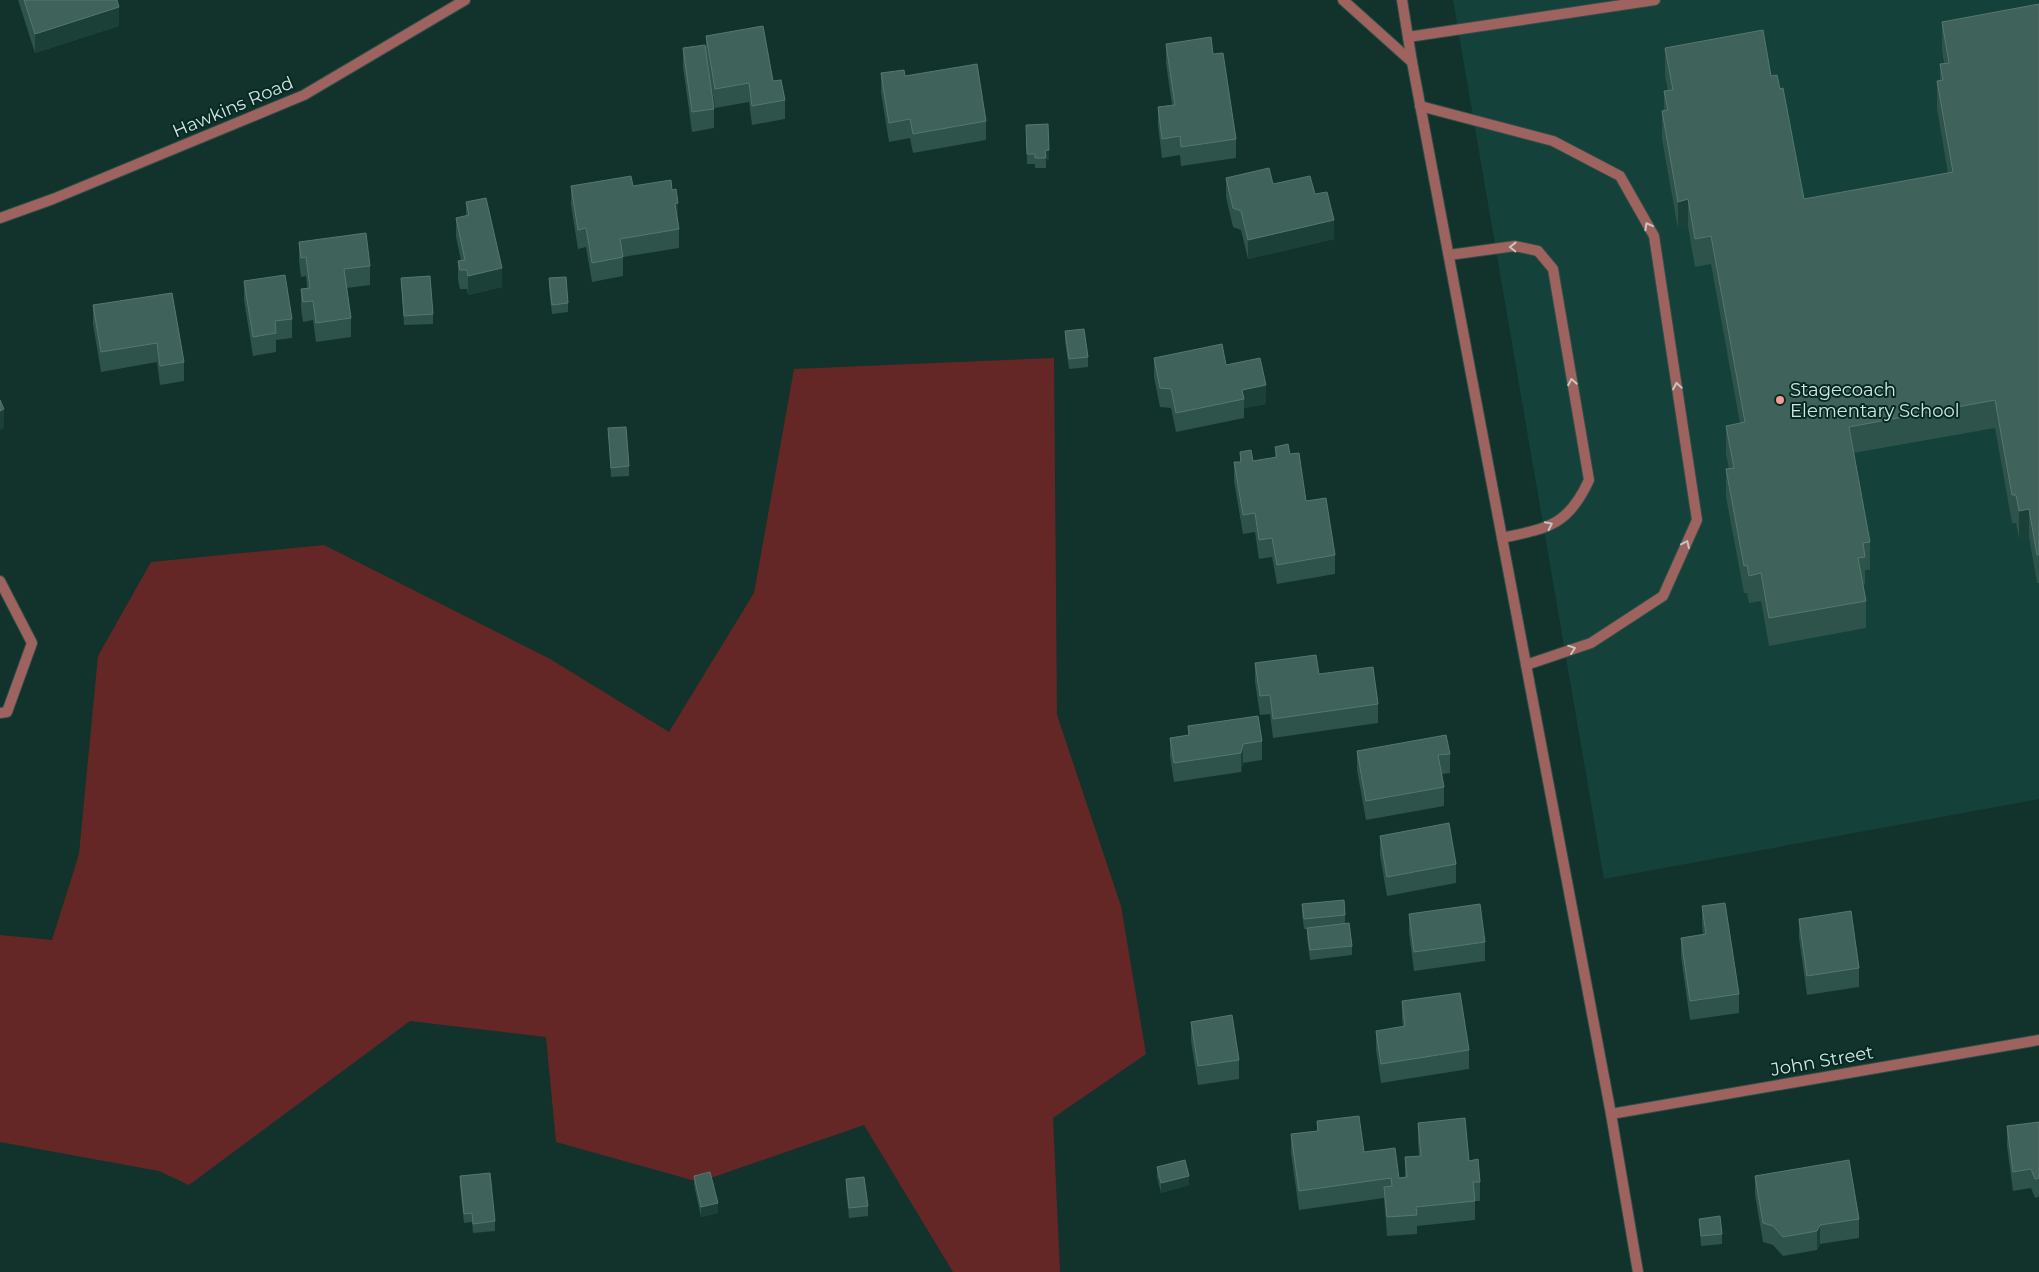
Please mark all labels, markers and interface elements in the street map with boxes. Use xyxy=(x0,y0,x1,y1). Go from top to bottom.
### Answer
street label: Hawkins Road xyxy=(169,72,297,142)
one-way arrow xyxy=(1645,223,1655,232)
one-way arrow xyxy=(1509,242,1517,253)
one-way arrow xyxy=(1568,377,1578,386)
place label: Stagecoach Elementary School xyxy=(1790,379,1960,422)
one-way arrow xyxy=(1672,381,1682,390)
marker: Stagecoach Elementary School xyxy=(1774,394,1786,406)
one-way arrow xyxy=(1543,522,1552,532)
one-way arrow xyxy=(1680,540,1691,549)
one-way arrow xyxy=(1567,645,1576,655)
street label: John Street xyxy=(1768,1041,1875,1081)

